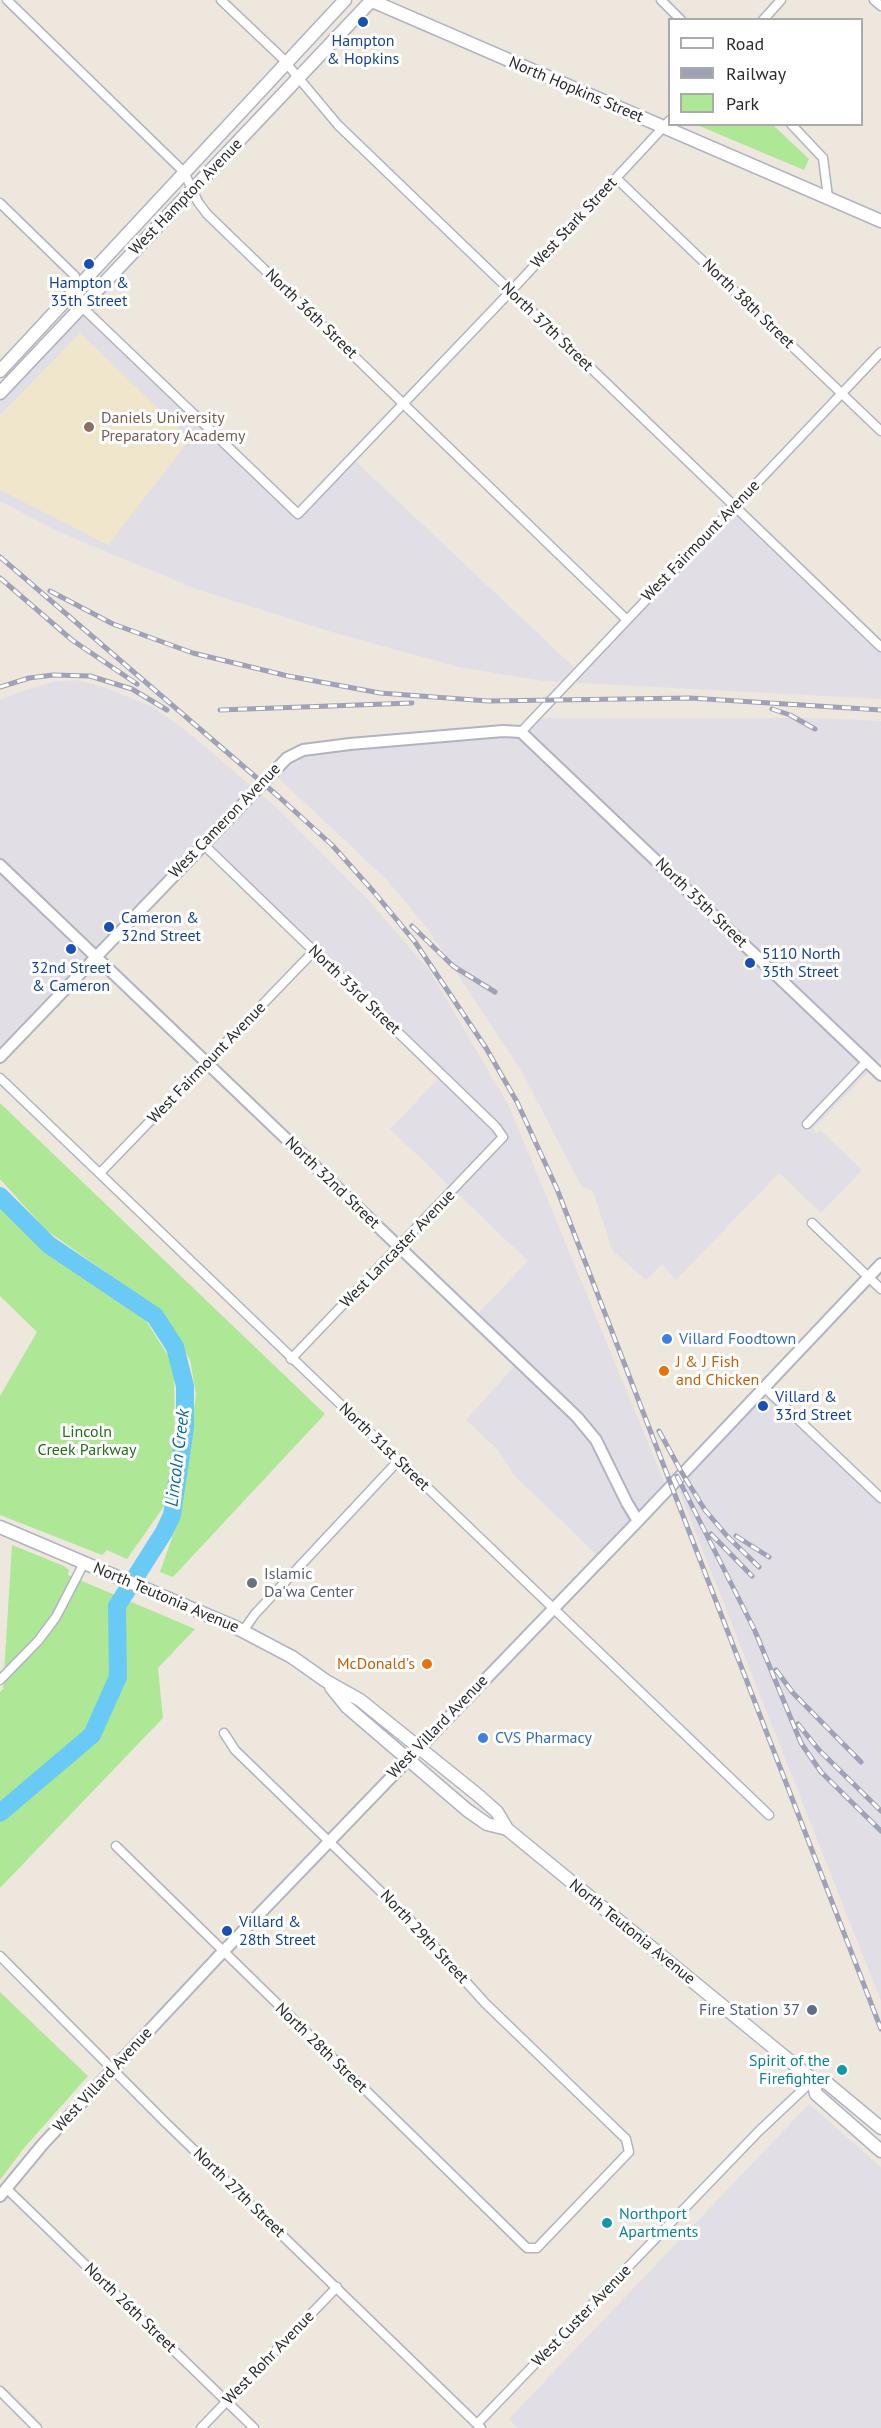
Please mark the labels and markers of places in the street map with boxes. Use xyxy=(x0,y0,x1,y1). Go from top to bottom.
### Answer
marker: Hampton & Hopkins xyxy=(356,15,370,29)
place label: Hampton & Hopkins xyxy=(327,31,399,69)
marker: Hampton & 35th Street xyxy=(82,257,96,271)
place label: Hampton & 35th Street xyxy=(49,273,129,311)
place label: Daniels University Preparatory Academy xyxy=(101,408,245,446)
marker: Daniels University Preparatory Academy xyxy=(82,420,96,434)
place label: Cameron & 32nd Street xyxy=(121,908,201,946)
marker: Cameron & 32nd Street xyxy=(102,920,116,934)
marker: 32nd Street & Cameron xyxy=(64,942,78,956)
place label: 5110 North 35th Street xyxy=(762,944,841,982)
marker: 5110 North 35th Street xyxy=(743,956,757,970)
place label: 32nd Street & Cameron xyxy=(31,958,111,996)
place label: Villard Foodtown xyxy=(679,1329,796,1349)
marker: Villard Foodtown xyxy=(660,1332,674,1346)
place label: J & J Fish and Chicken xyxy=(676,1352,759,1390)
marker: J & J Fish and Chicken xyxy=(657,1364,671,1378)
place label: Villard & 33rd Street xyxy=(775,1387,852,1425)
marker: Villard & 33rd Street xyxy=(756,1399,770,1413)
place label: Islamic Da'wa Center xyxy=(264,1564,354,1602)
marker: Islamic Da'wa Center xyxy=(245,1576,259,1590)
place label: McDonald's xyxy=(337,1654,415,1674)
marker: McDonald's xyxy=(420,1657,434,1671)
place label: CVS Pharmacy xyxy=(495,1728,592,1748)
marker: CVS Pharmacy xyxy=(476,1731,490,1745)
place label: Villard & 28th Street xyxy=(239,1912,316,1950)
marker: Villard & 28th Street xyxy=(220,1924,234,1938)
place label: Fire Station 37 xyxy=(699,2000,800,2020)
marker: Fire Station 37 xyxy=(805,2003,819,2017)
place label: Spirit of the Firefighter xyxy=(749,2051,830,2089)
marker: Spirit of the Firefighter xyxy=(835,2063,849,2077)
place label: Northport Apartments xyxy=(619,2204,698,2242)
marker: Northport Apartments xyxy=(600,2216,614,2230)

